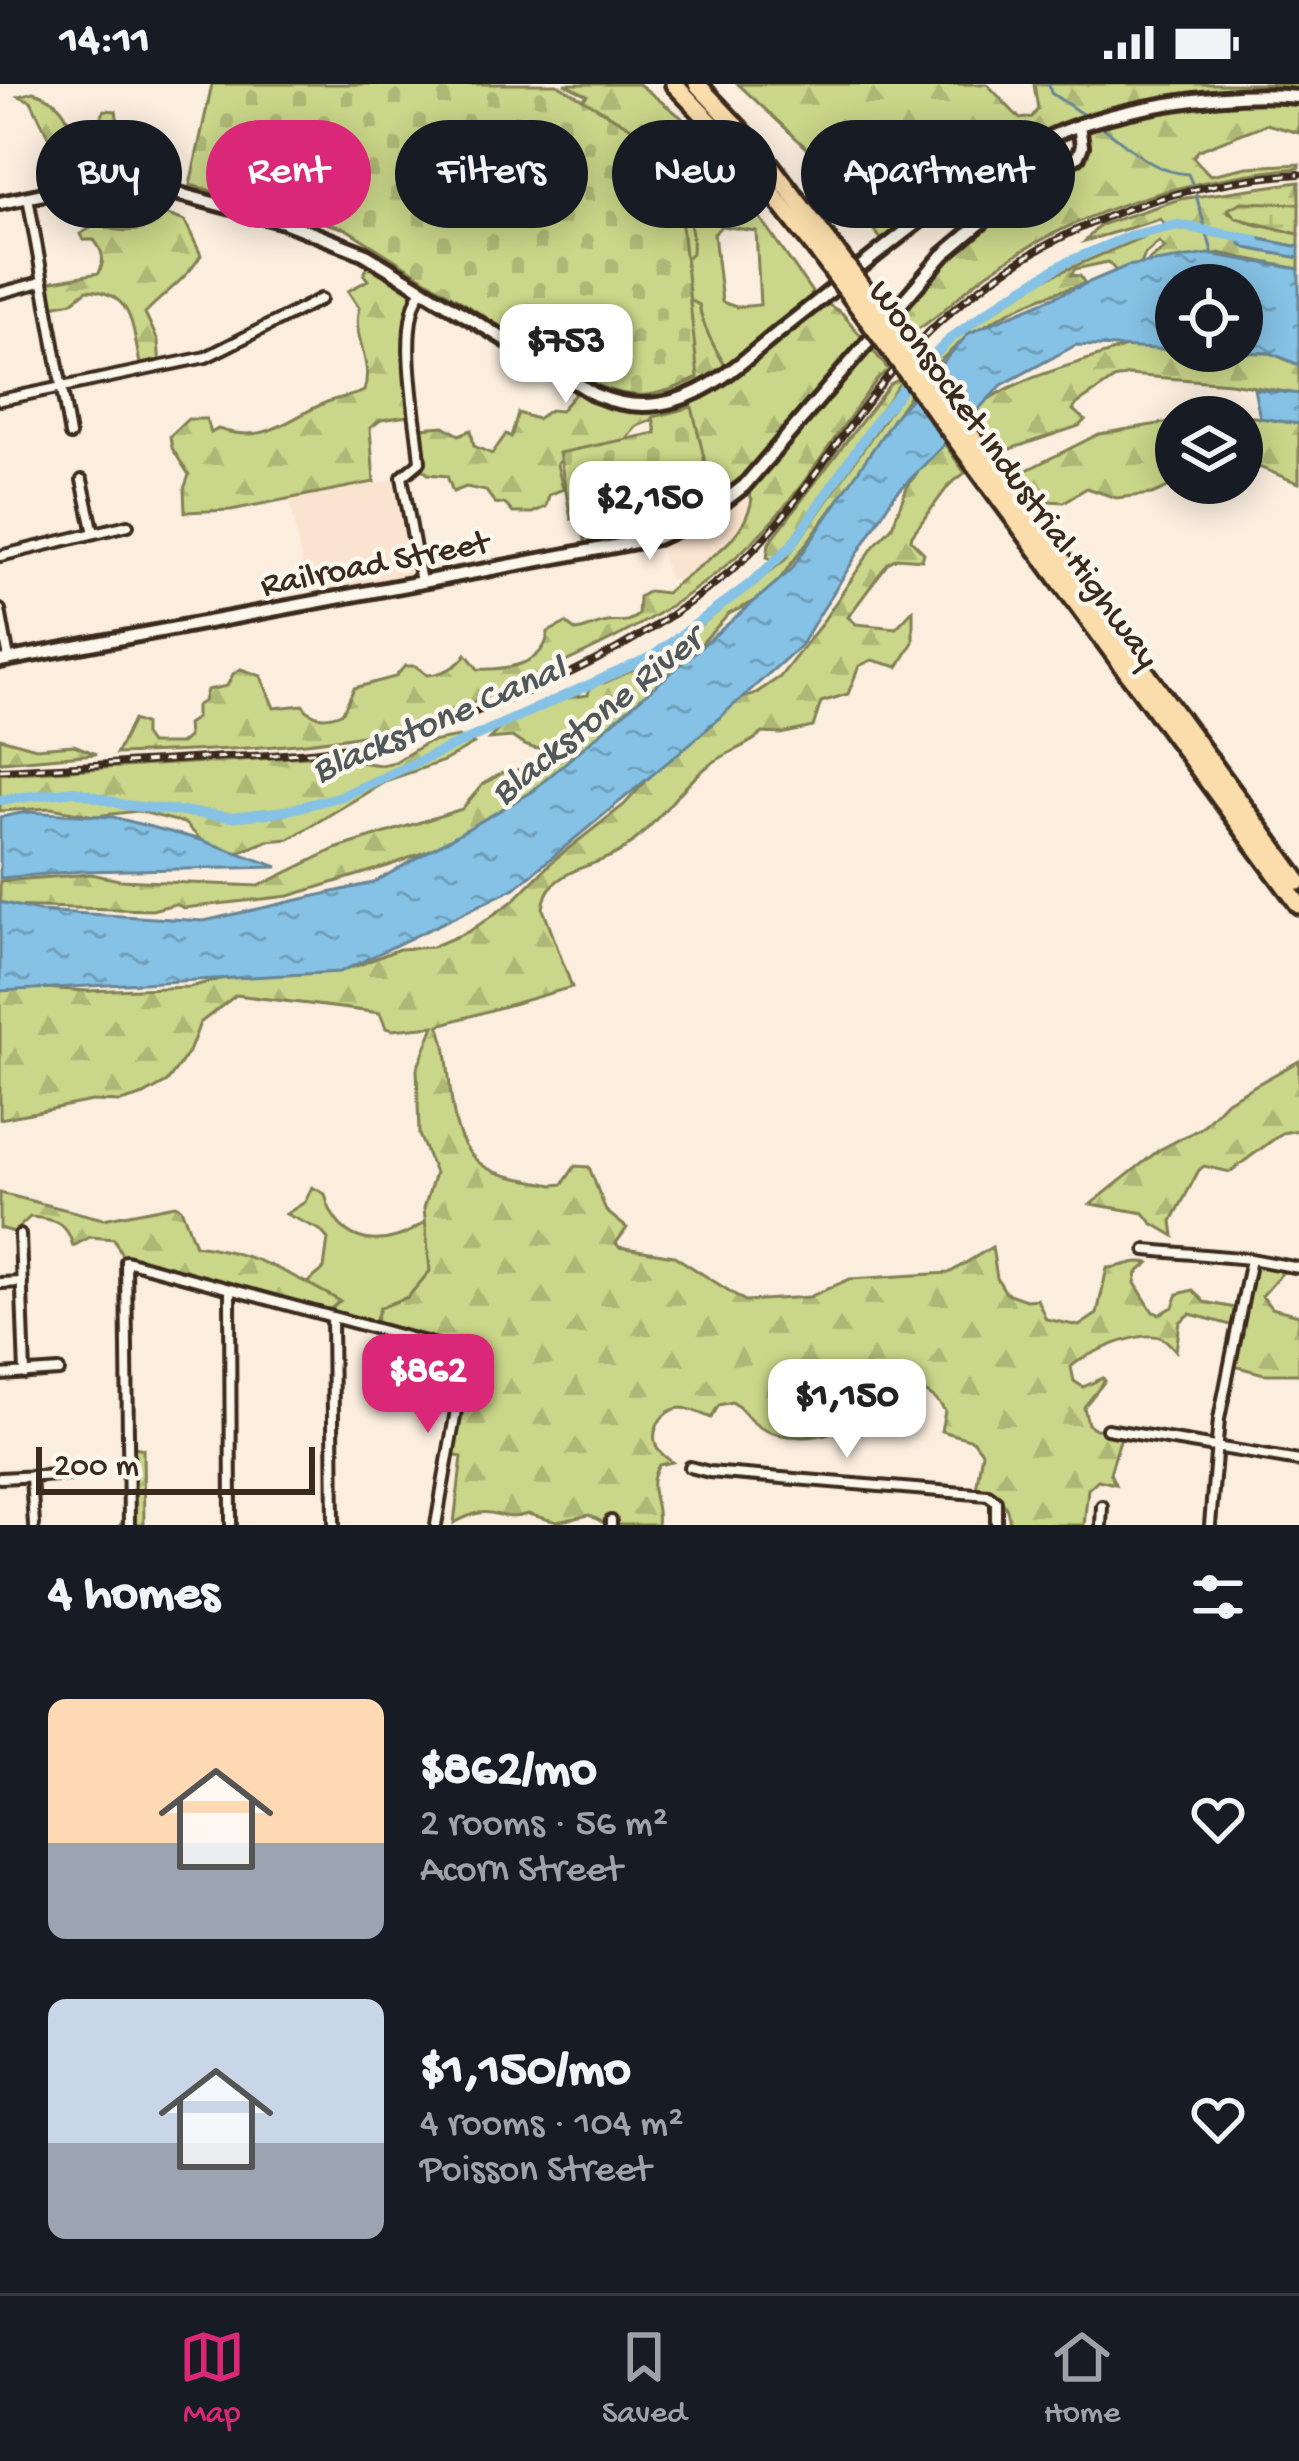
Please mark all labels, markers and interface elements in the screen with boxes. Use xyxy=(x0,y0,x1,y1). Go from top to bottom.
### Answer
text: 14:11 xyxy=(60,16,150,69)
chip: Buy xyxy=(36,120,182,228)
chip: Rent xyxy=(206,120,371,228)
chip: Filters xyxy=(395,120,588,228)
chip: New xyxy=(612,120,777,228)
chip: Apartment xyxy=(801,120,1075,228)
map controls xyxy=(1155,264,1263,504)
button: locate xyxy=(1155,264,1263,372)
street label: Woonsocket Industrial Highway xyxy=(856,273,1167,679)
pin: $753 xyxy=(495,304,637,406)
text: $753 xyxy=(527,320,605,366)
button: layers xyxy=(1155,396,1263,504)
pin: $2,150 xyxy=(552,461,748,563)
text: $2,150 xyxy=(596,477,704,523)
street label: Railroad Street xyxy=(257,523,496,610)
water label: Blackstone River xyxy=(483,614,719,818)
water label: Blackstone Canal xyxy=(306,647,576,797)
pin: $862 xyxy=(357,1334,499,1436)
text: $862 xyxy=(389,1350,467,1396)
pin: $1,150 xyxy=(749,1359,945,1461)
text: $1,150 xyxy=(795,1375,899,1421)
scale bar xyxy=(36,1441,315,1494)
text: 200 m xyxy=(54,1449,139,1487)
icon: filters xyxy=(1185,1564,1251,1630)
text: 4 homes xyxy=(48,1567,219,1627)
text: $862/mo xyxy=(420,1743,597,1803)
icon: home xyxy=(144,1747,288,1891)
icon: heart xyxy=(1185,1786,1251,1852)
text: 2 rooms · 56 m² xyxy=(420,1803,668,1849)
text: Acorn Street xyxy=(420,1849,622,1895)
text: $1,150/mo xyxy=(420,2043,631,2103)
icon: home xyxy=(144,2047,288,2191)
icon: heart xyxy=(1185,2086,1251,2152)
text: 4 rooms · 104 m² xyxy=(420,2103,683,2149)
text: Poisson Street xyxy=(420,2149,651,2195)
tab: Map xyxy=(179,2324,245,2434)
tab: Saved xyxy=(602,2324,687,2434)
tab: Home xyxy=(1044,2324,1120,2434)

